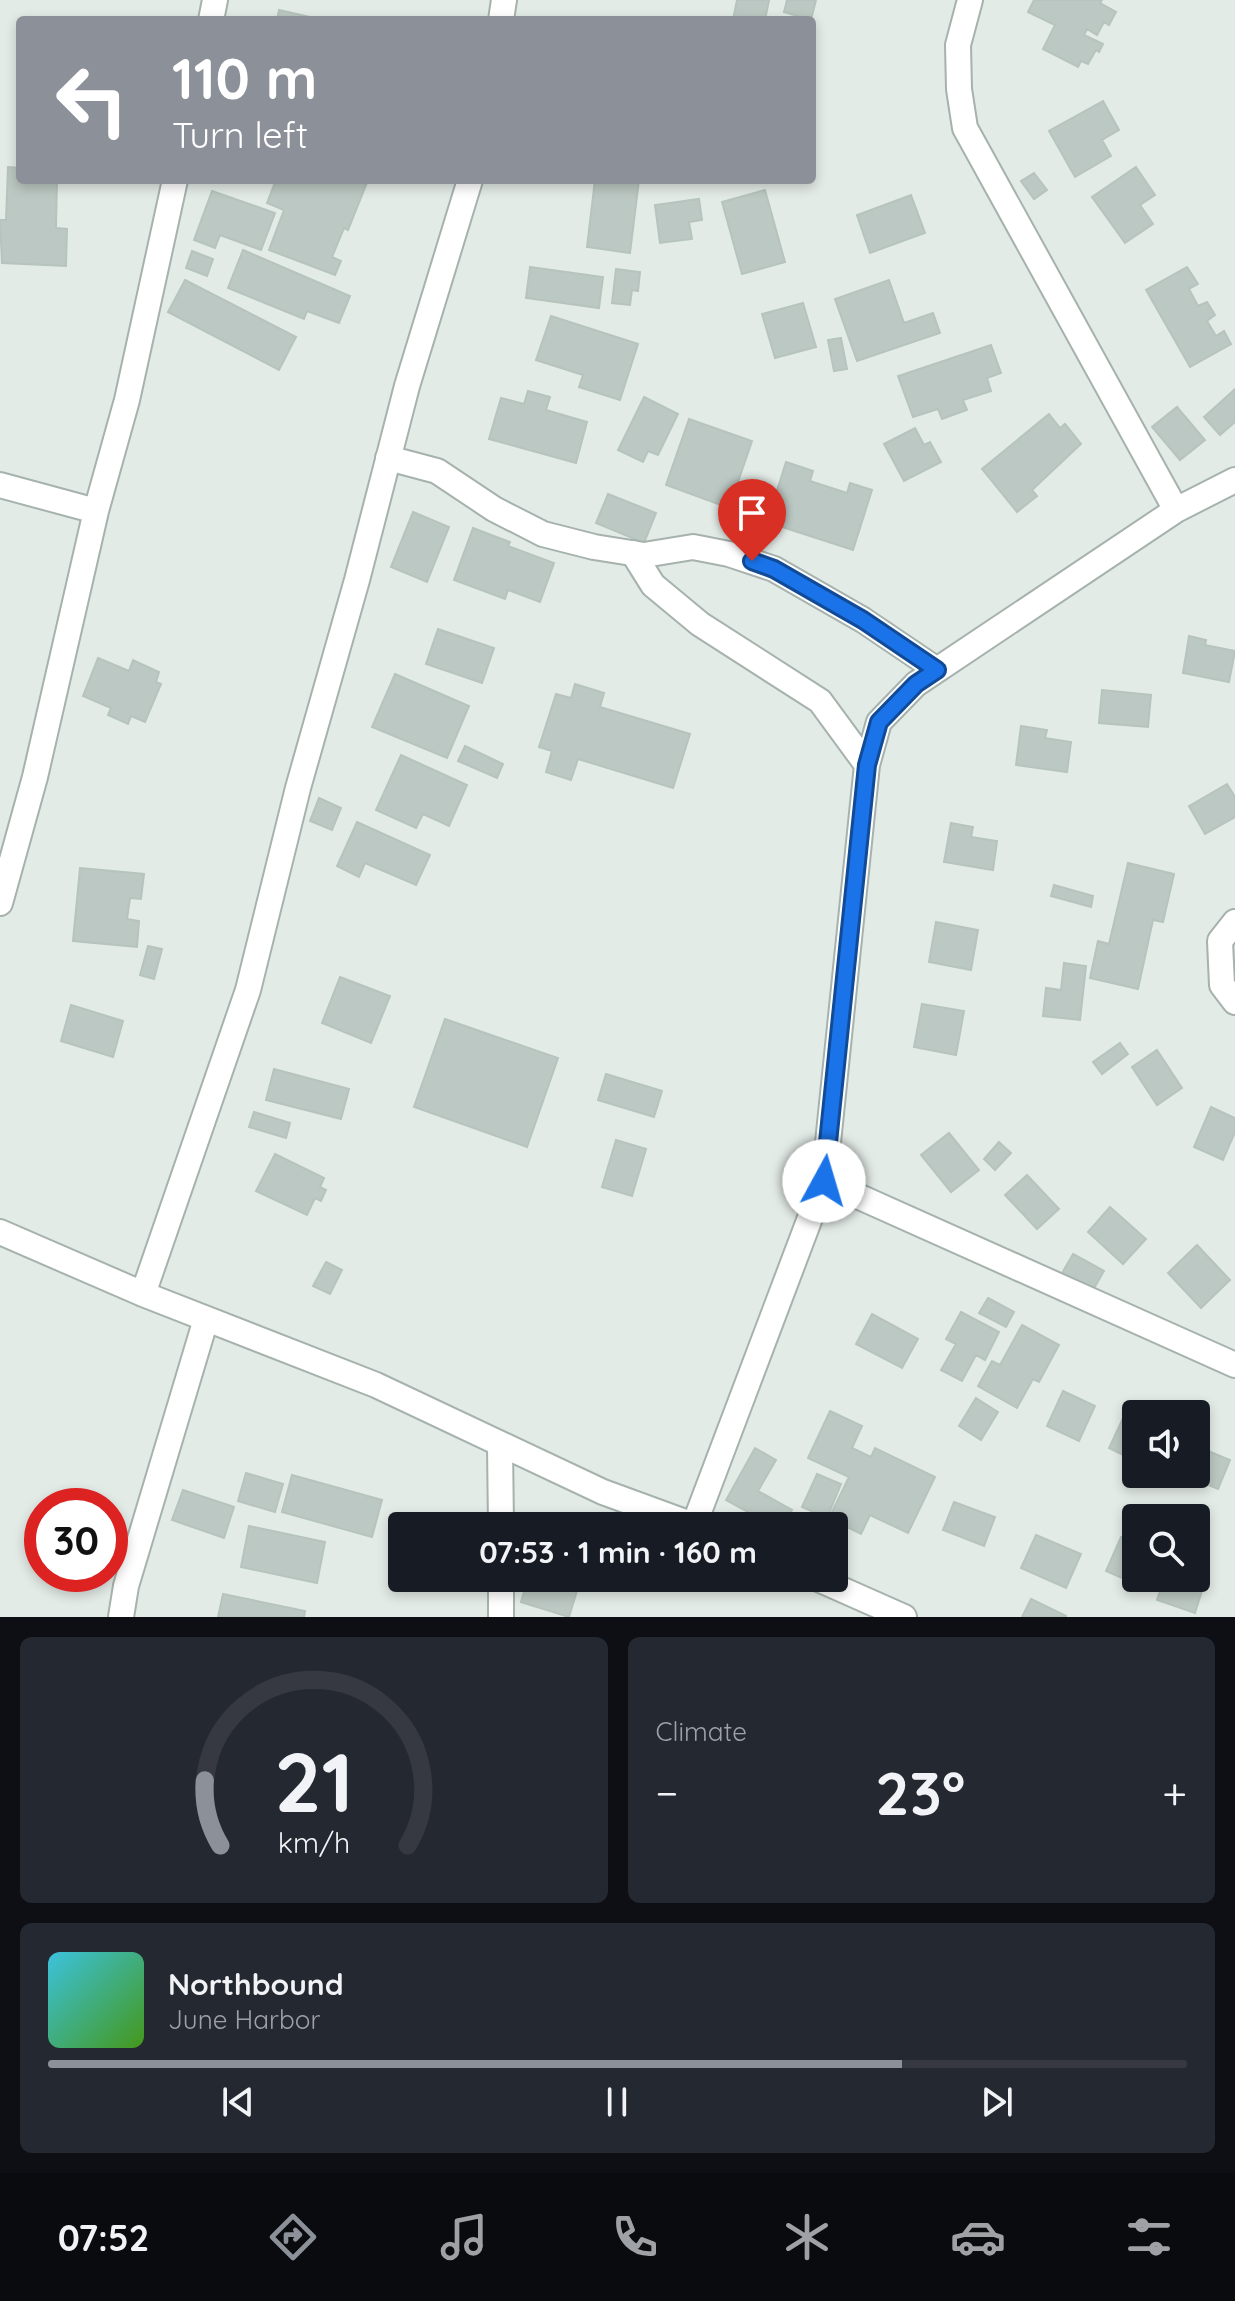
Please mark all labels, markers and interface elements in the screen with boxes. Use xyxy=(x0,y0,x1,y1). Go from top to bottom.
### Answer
text: 110 m xyxy=(172,43,317,113)
icon: left xyxy=(40,48,144,152)
text: Turn left xyxy=(172,112,308,157)
pin xyxy=(718,479,786,561)
icon: arrive xyxy=(730,491,774,535)
position arrow xyxy=(782,1139,866,1223)
map controls xyxy=(1122,1400,1210,1592)
button: sound xyxy=(1122,1400,1210,1488)
speed limit sign: 30 xyxy=(24,1488,128,1592)
button: search xyxy=(1122,1504,1210,1592)
text: 07:53 · 1 min · 160 m xyxy=(479,1533,757,1571)
text: Climate xyxy=(656,1715,747,1748)
text: 21 xyxy=(274,1729,354,1833)
text: 23° xyxy=(875,1755,965,1830)
text: − xyxy=(656,1765,678,1820)
text: + xyxy=(1162,1765,1187,1820)
text: km/h xyxy=(277,1824,350,1860)
text: Northbound xyxy=(168,1965,344,2003)
text: June Harbor xyxy=(168,2003,320,2036)
icon: previous xyxy=(216,2080,260,2124)
icon: pause xyxy=(595,2080,639,2124)
icon: next xyxy=(975,2080,1019,2124)
icon: directions xyxy=(265,2209,321,2265)
icon: music xyxy=(436,2209,492,2265)
icon: phone xyxy=(607,2209,663,2265)
icon: climate xyxy=(779,2209,835,2265)
icon: car xyxy=(950,2209,1006,2265)
icon: filters xyxy=(1121,2209,1177,2265)
text: 07:52 xyxy=(58,2215,149,2260)

